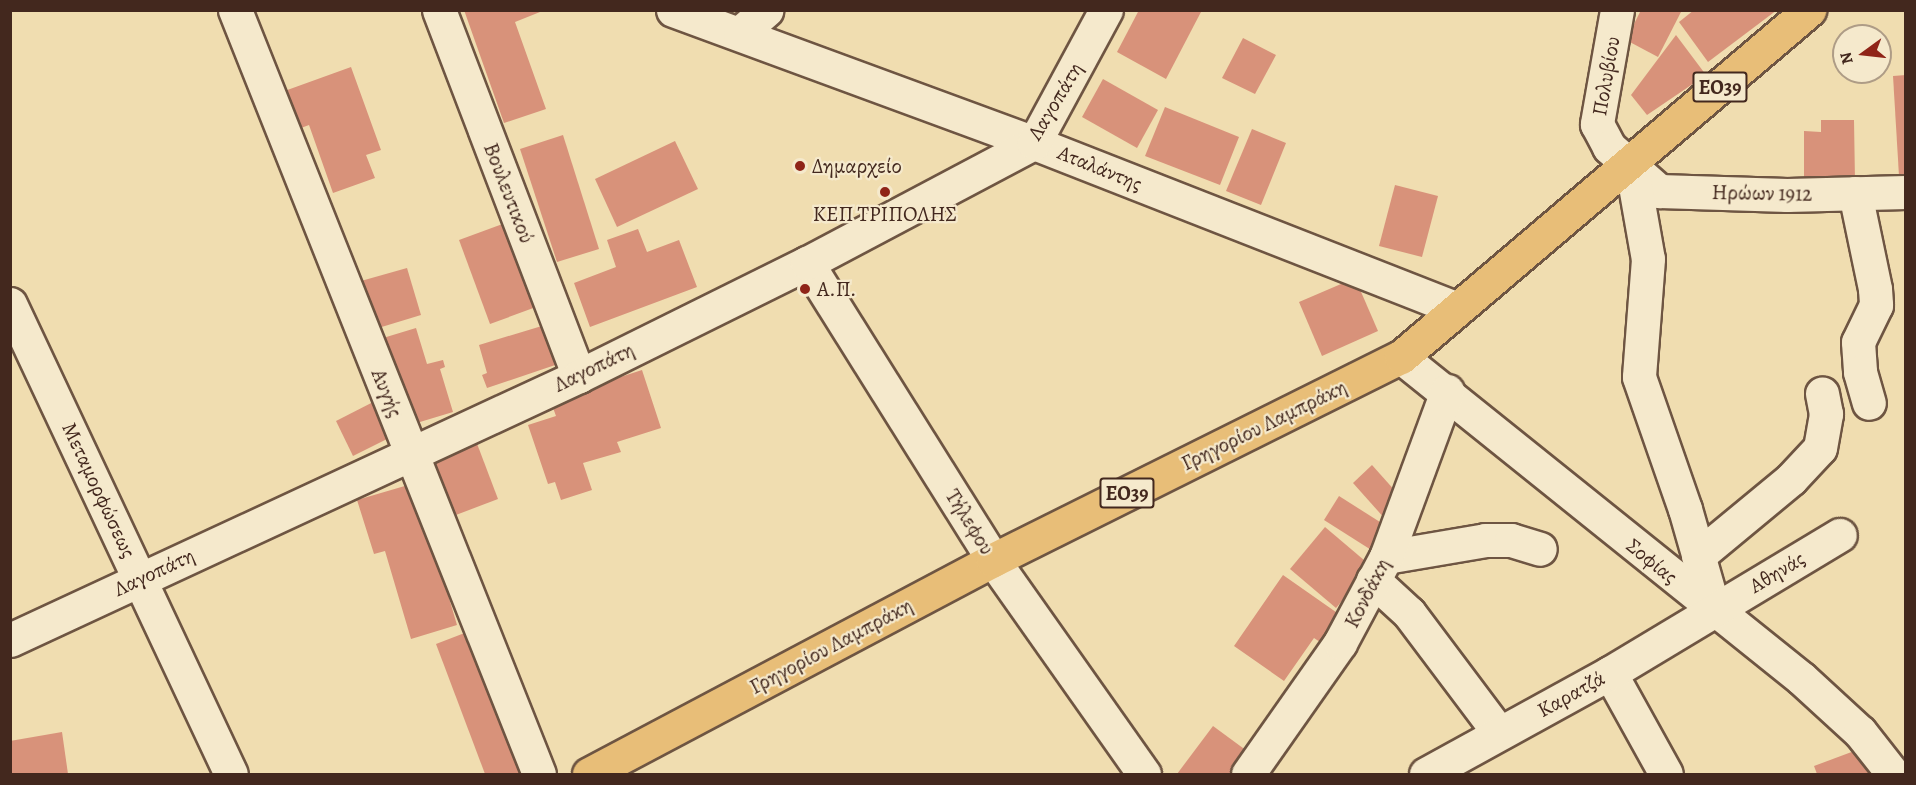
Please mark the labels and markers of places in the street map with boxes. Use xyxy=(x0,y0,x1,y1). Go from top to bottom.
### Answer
place label: Δημαρχείο xyxy=(812,153,902,179)
marker: Δημαρχείο xyxy=(793,159,807,173)
marker: ΚΕΠ ΤΡΙΠΟΛΗΣ xyxy=(878,185,892,199)
place label: ΚΕΠ ΤΡΙΠΟΛΗΣ xyxy=(813,201,957,227)
place label: Α.Π. xyxy=(817,276,856,302)
marker: Α.Π. xyxy=(798,282,812,296)

